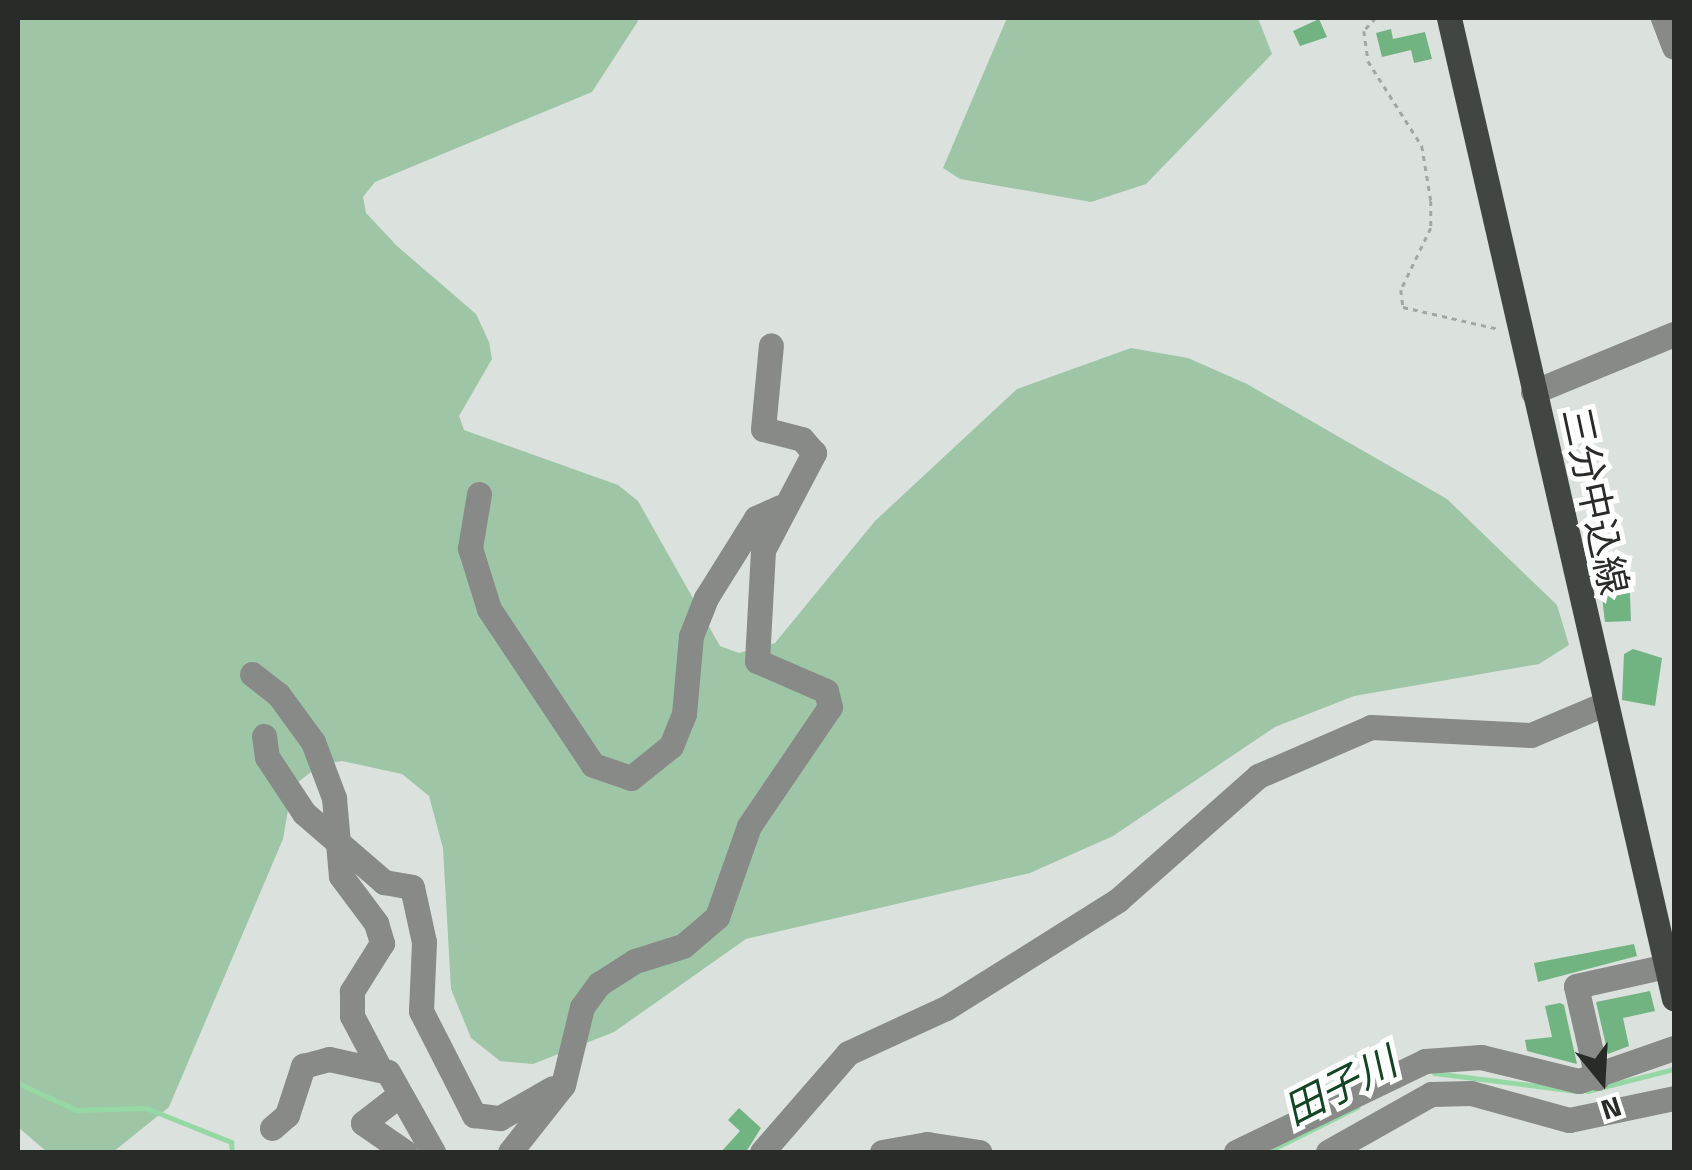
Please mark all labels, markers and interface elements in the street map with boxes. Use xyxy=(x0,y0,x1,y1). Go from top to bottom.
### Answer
street label: 三分中込線 xyxy=(1553,403,1637,599)
north arrow xyxy=(1552,1030,1652,1130)
water label: 田子川 xyxy=(1276,1037,1404,1135)
text: N xyxy=(1596,1086,1627,1132)

